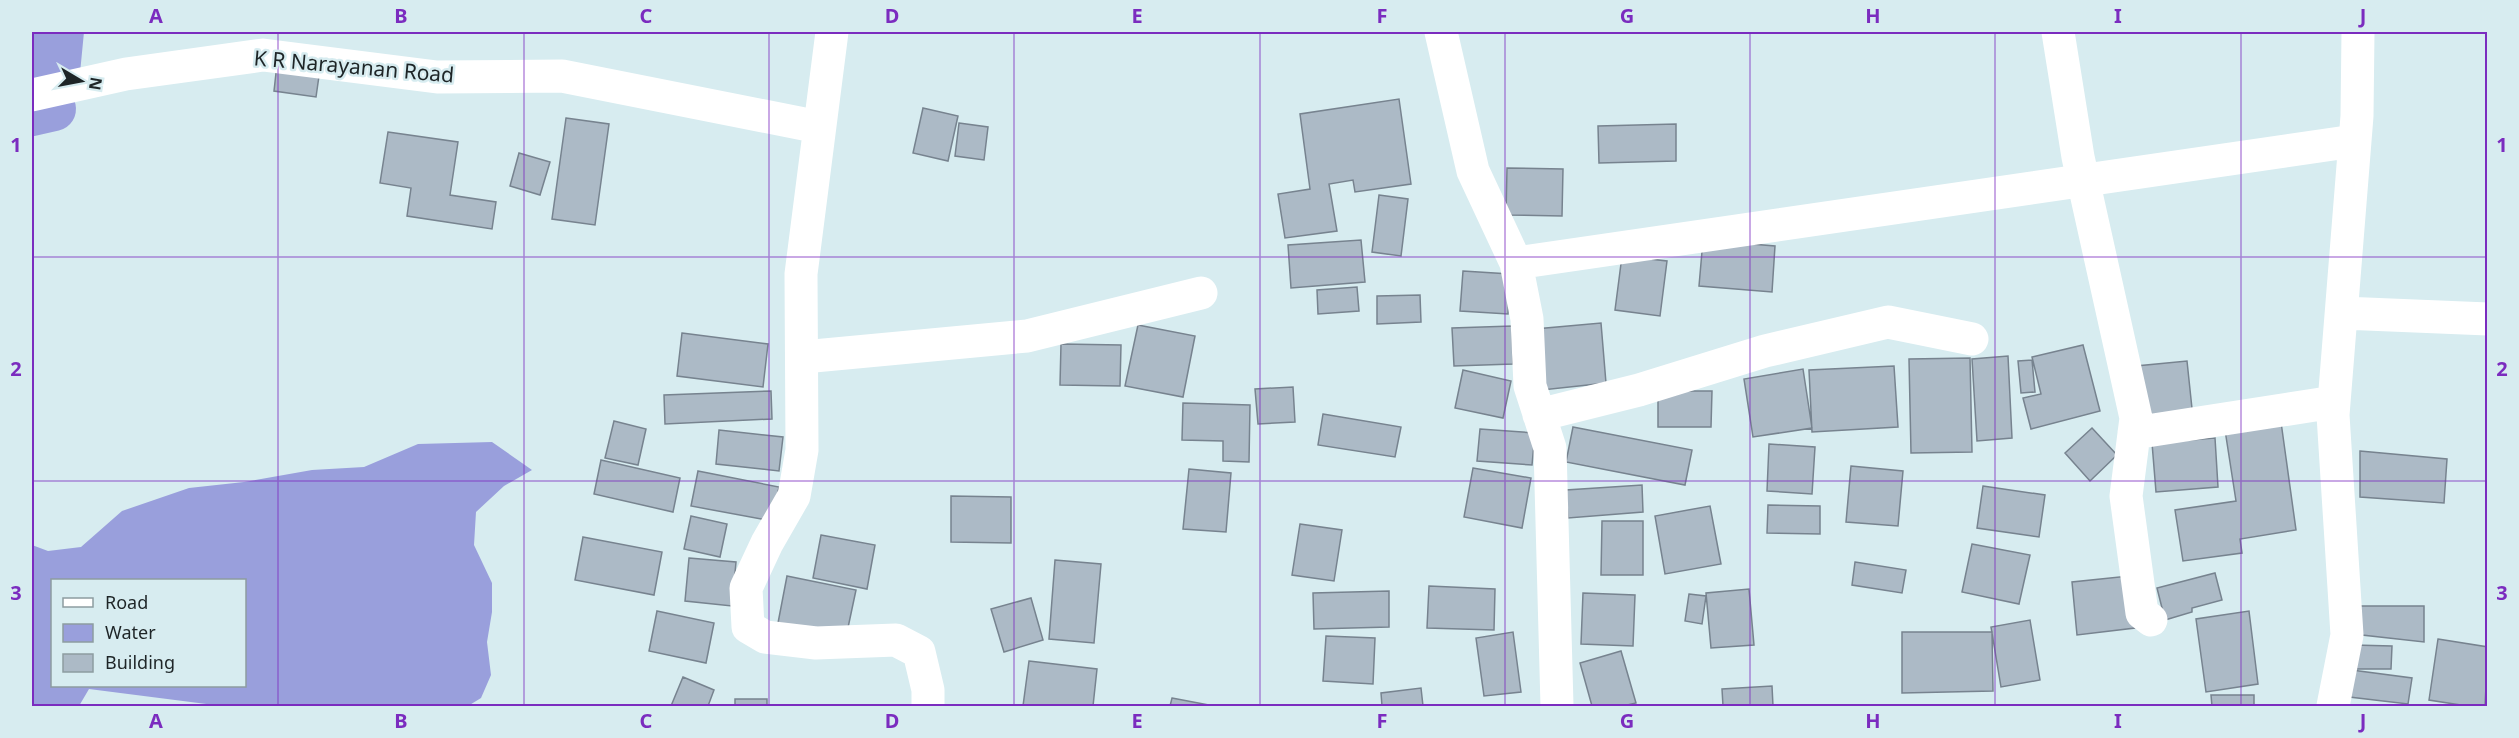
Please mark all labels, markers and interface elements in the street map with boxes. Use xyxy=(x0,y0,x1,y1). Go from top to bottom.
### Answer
text: A xyxy=(149,2,163,29)
text: B xyxy=(394,2,408,29)
text: C xyxy=(640,2,653,29)
text: D xyxy=(885,2,899,29)
text: E xyxy=(1131,2,1143,29)
text: F xyxy=(1377,2,1387,29)
text: G xyxy=(1620,2,1634,29)
text: H xyxy=(1865,2,1881,29)
text: I xyxy=(2114,2,2122,29)
text: J xyxy=(2358,2,2366,29)
street label: K R Narayanan Road xyxy=(253,43,455,89)
north arrow xyxy=(51,51,111,111)
text: N xyxy=(84,75,108,92)
text: 1 xyxy=(10,131,22,158)
text: 1 xyxy=(2496,131,2508,158)
text: 2 xyxy=(10,355,22,382)
text: 2 xyxy=(2496,355,2508,382)
text: 3 xyxy=(10,579,22,606)
legend xyxy=(51,579,246,687)
text: 3 xyxy=(2496,579,2508,606)
text: Road xyxy=(105,590,148,614)
text: Water xyxy=(105,620,156,644)
text: Building xyxy=(105,650,175,674)
text: A xyxy=(149,707,163,734)
text: B xyxy=(394,707,408,734)
text: C xyxy=(640,707,653,734)
text: D xyxy=(885,707,899,734)
text: E xyxy=(1131,707,1143,734)
text: F xyxy=(1377,707,1387,734)
text: G xyxy=(1620,707,1634,734)
text: H xyxy=(1865,707,1881,734)
text: I xyxy=(2114,707,2122,734)
text: J xyxy=(2358,707,2366,734)

